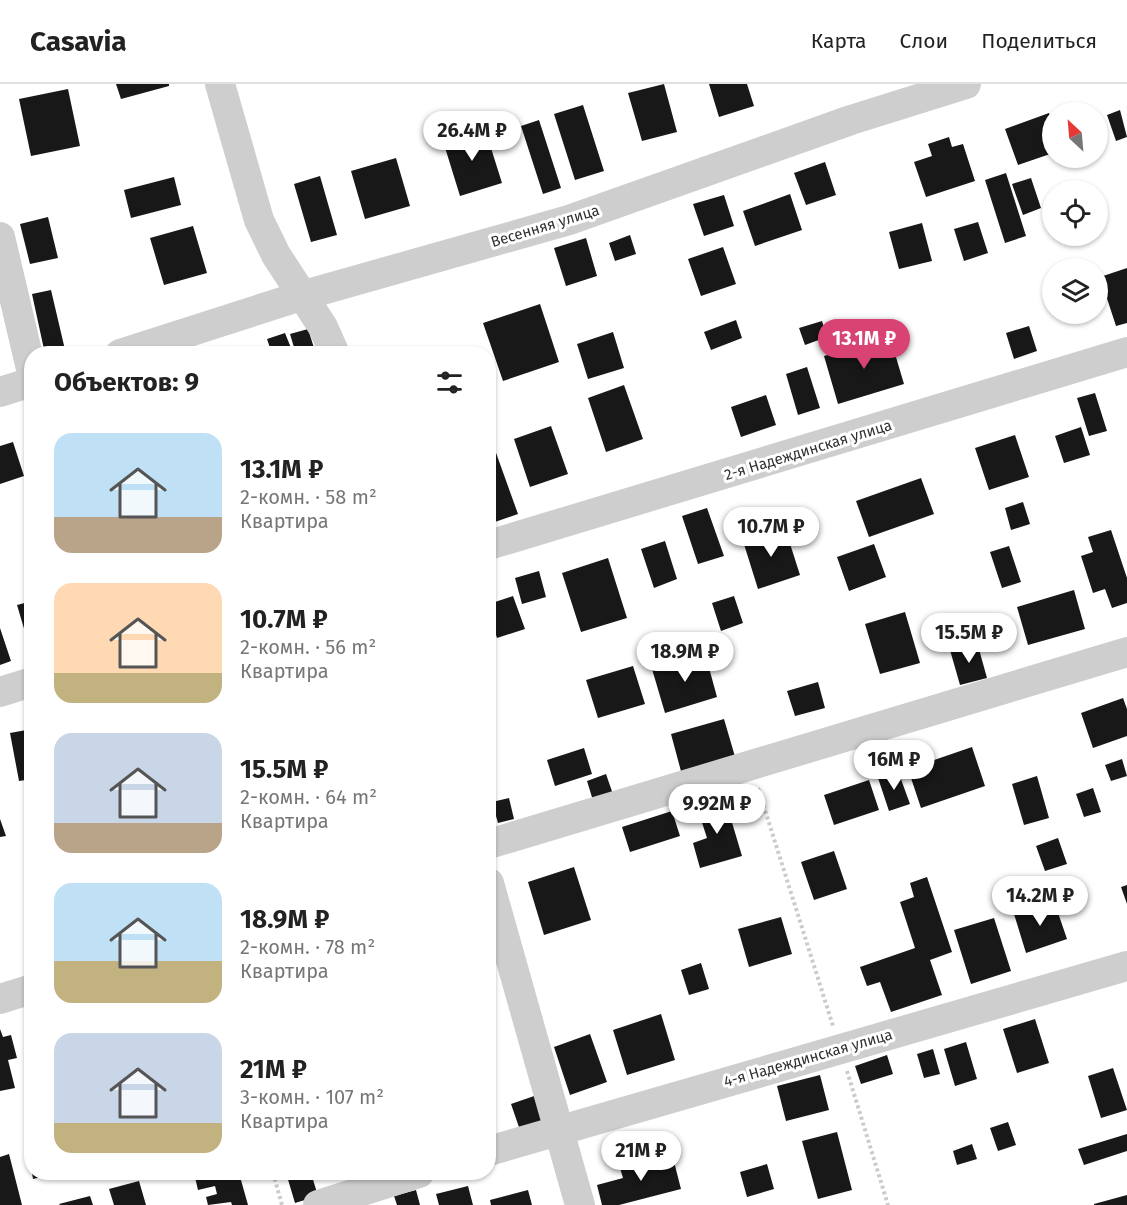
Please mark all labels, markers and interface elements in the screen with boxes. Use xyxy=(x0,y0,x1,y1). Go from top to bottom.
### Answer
text: Casavia xyxy=(30,25,127,58)
text: Карта xyxy=(811,28,867,54)
text: Слои xyxy=(900,28,948,54)
text: Поделиться xyxy=(981,28,1097,54)
north arrow xyxy=(1042,102,1108,168)
map controls xyxy=(1042,102,1108,324)
pin: 26.4M ₽ xyxy=(417,111,527,162)
text: 26.4M ₽ xyxy=(437,118,507,142)
button: locate xyxy=(1042,180,1108,246)
street label: Весенняя улица xyxy=(489,201,601,251)
button: layers xyxy=(1042,258,1108,324)
pin: 13.1M ₽ xyxy=(809,319,919,370)
text: 13.1M ₽ xyxy=(832,326,896,350)
icon: filters xyxy=(433,366,466,399)
text: Объектов: 9 xyxy=(54,367,199,398)
street label: 2-я Надеждинская улица xyxy=(722,416,894,484)
text: 13.1M ₽ xyxy=(240,454,323,485)
icon: home xyxy=(102,457,174,529)
text: 2-комн. · 58 m² xyxy=(240,485,377,509)
pin: 10.7M ₽ xyxy=(716,507,826,558)
text: Квартира xyxy=(240,509,329,533)
text: 10.7M ₽ xyxy=(737,514,805,538)
text: 10.7M ₽ xyxy=(240,604,328,635)
icon: home xyxy=(102,607,174,679)
pin: 15.5M ₽ xyxy=(914,613,1024,664)
text: 15.5M ₽ xyxy=(935,620,1003,644)
pin: 18.9M ₽ xyxy=(630,632,740,683)
text: 2-комн. · 56 m² xyxy=(240,635,376,659)
text: 18.9M ₽ xyxy=(651,639,719,663)
text: Квартира xyxy=(240,659,329,683)
pin: 16M ₽ xyxy=(852,740,936,791)
text: 16M ₽ xyxy=(868,747,920,771)
text: 15.5M ₽ xyxy=(240,754,329,785)
icon: home xyxy=(102,757,174,829)
pin: 9.92M ₽ xyxy=(662,784,772,835)
text: 2-комн. · 64 m² xyxy=(240,785,377,809)
text: 9.92M ₽ xyxy=(682,791,752,815)
text: Квартира xyxy=(240,809,329,833)
pin: 14.2M ₽ xyxy=(985,876,1095,927)
text: 14.2M ₽ xyxy=(1006,883,1074,907)
text: 18.9M ₽ xyxy=(240,904,329,935)
icon: home xyxy=(102,907,174,979)
text: 2-комн. · 78 m² xyxy=(240,935,375,959)
text: Квартира xyxy=(240,959,329,983)
street label: 4-я Надеждинская улица xyxy=(722,1025,894,1091)
text: 21M ₽ xyxy=(240,1054,307,1085)
icon: home xyxy=(102,1057,174,1129)
text: 3-комн. · 107 m² xyxy=(240,1085,384,1109)
text: Квартира xyxy=(240,1109,329,1133)
pin: 21M ₽ xyxy=(599,1131,683,1182)
text: 21M ₽ xyxy=(615,1138,667,1162)

